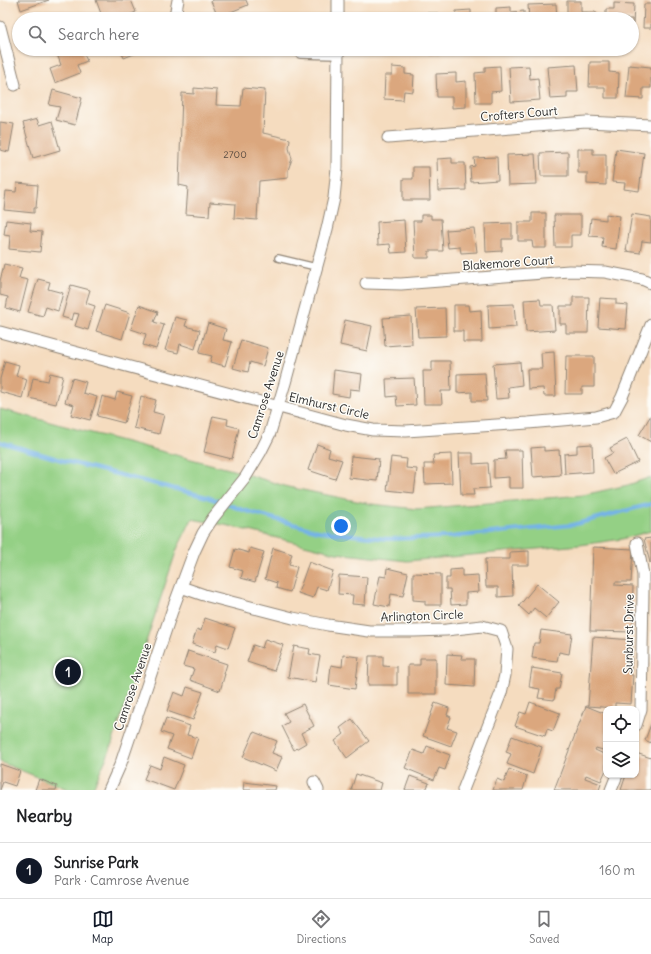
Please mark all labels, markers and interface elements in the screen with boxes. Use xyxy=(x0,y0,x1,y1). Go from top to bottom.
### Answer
search box xyxy=(12,12,639,56)
icon: search xyxy=(26,23,48,45)
text: Search here xyxy=(58,25,139,44)
street label: Crofters Court xyxy=(480,103,558,124)
house number: 2700 xyxy=(223,148,247,161)
street label: Blakemore Court xyxy=(462,252,554,273)
street label: Camrose Avenue xyxy=(244,349,287,441)
street label: Elmhurst Circle xyxy=(287,389,371,422)
your location xyxy=(331,516,351,536)
street label: Sunburst Drive xyxy=(620,594,637,674)
street label: Arlington Circle xyxy=(380,607,464,624)
street label: Camrose Avenue xyxy=(111,641,155,733)
pin: 1 xyxy=(55,657,81,687)
map controls xyxy=(603,706,639,778)
button: locate xyxy=(603,706,639,742)
button: layers xyxy=(603,742,639,778)
text: Nearby xyxy=(16,805,72,827)
text: Sunrise Park xyxy=(54,853,139,872)
text: 1 xyxy=(26,862,32,879)
text: 160 m xyxy=(599,862,635,879)
text: Park · Camrose Avenue xyxy=(54,872,189,889)
tab: Map xyxy=(92,908,114,946)
tab: Directions xyxy=(297,908,346,946)
tab: Saved xyxy=(529,908,559,946)

